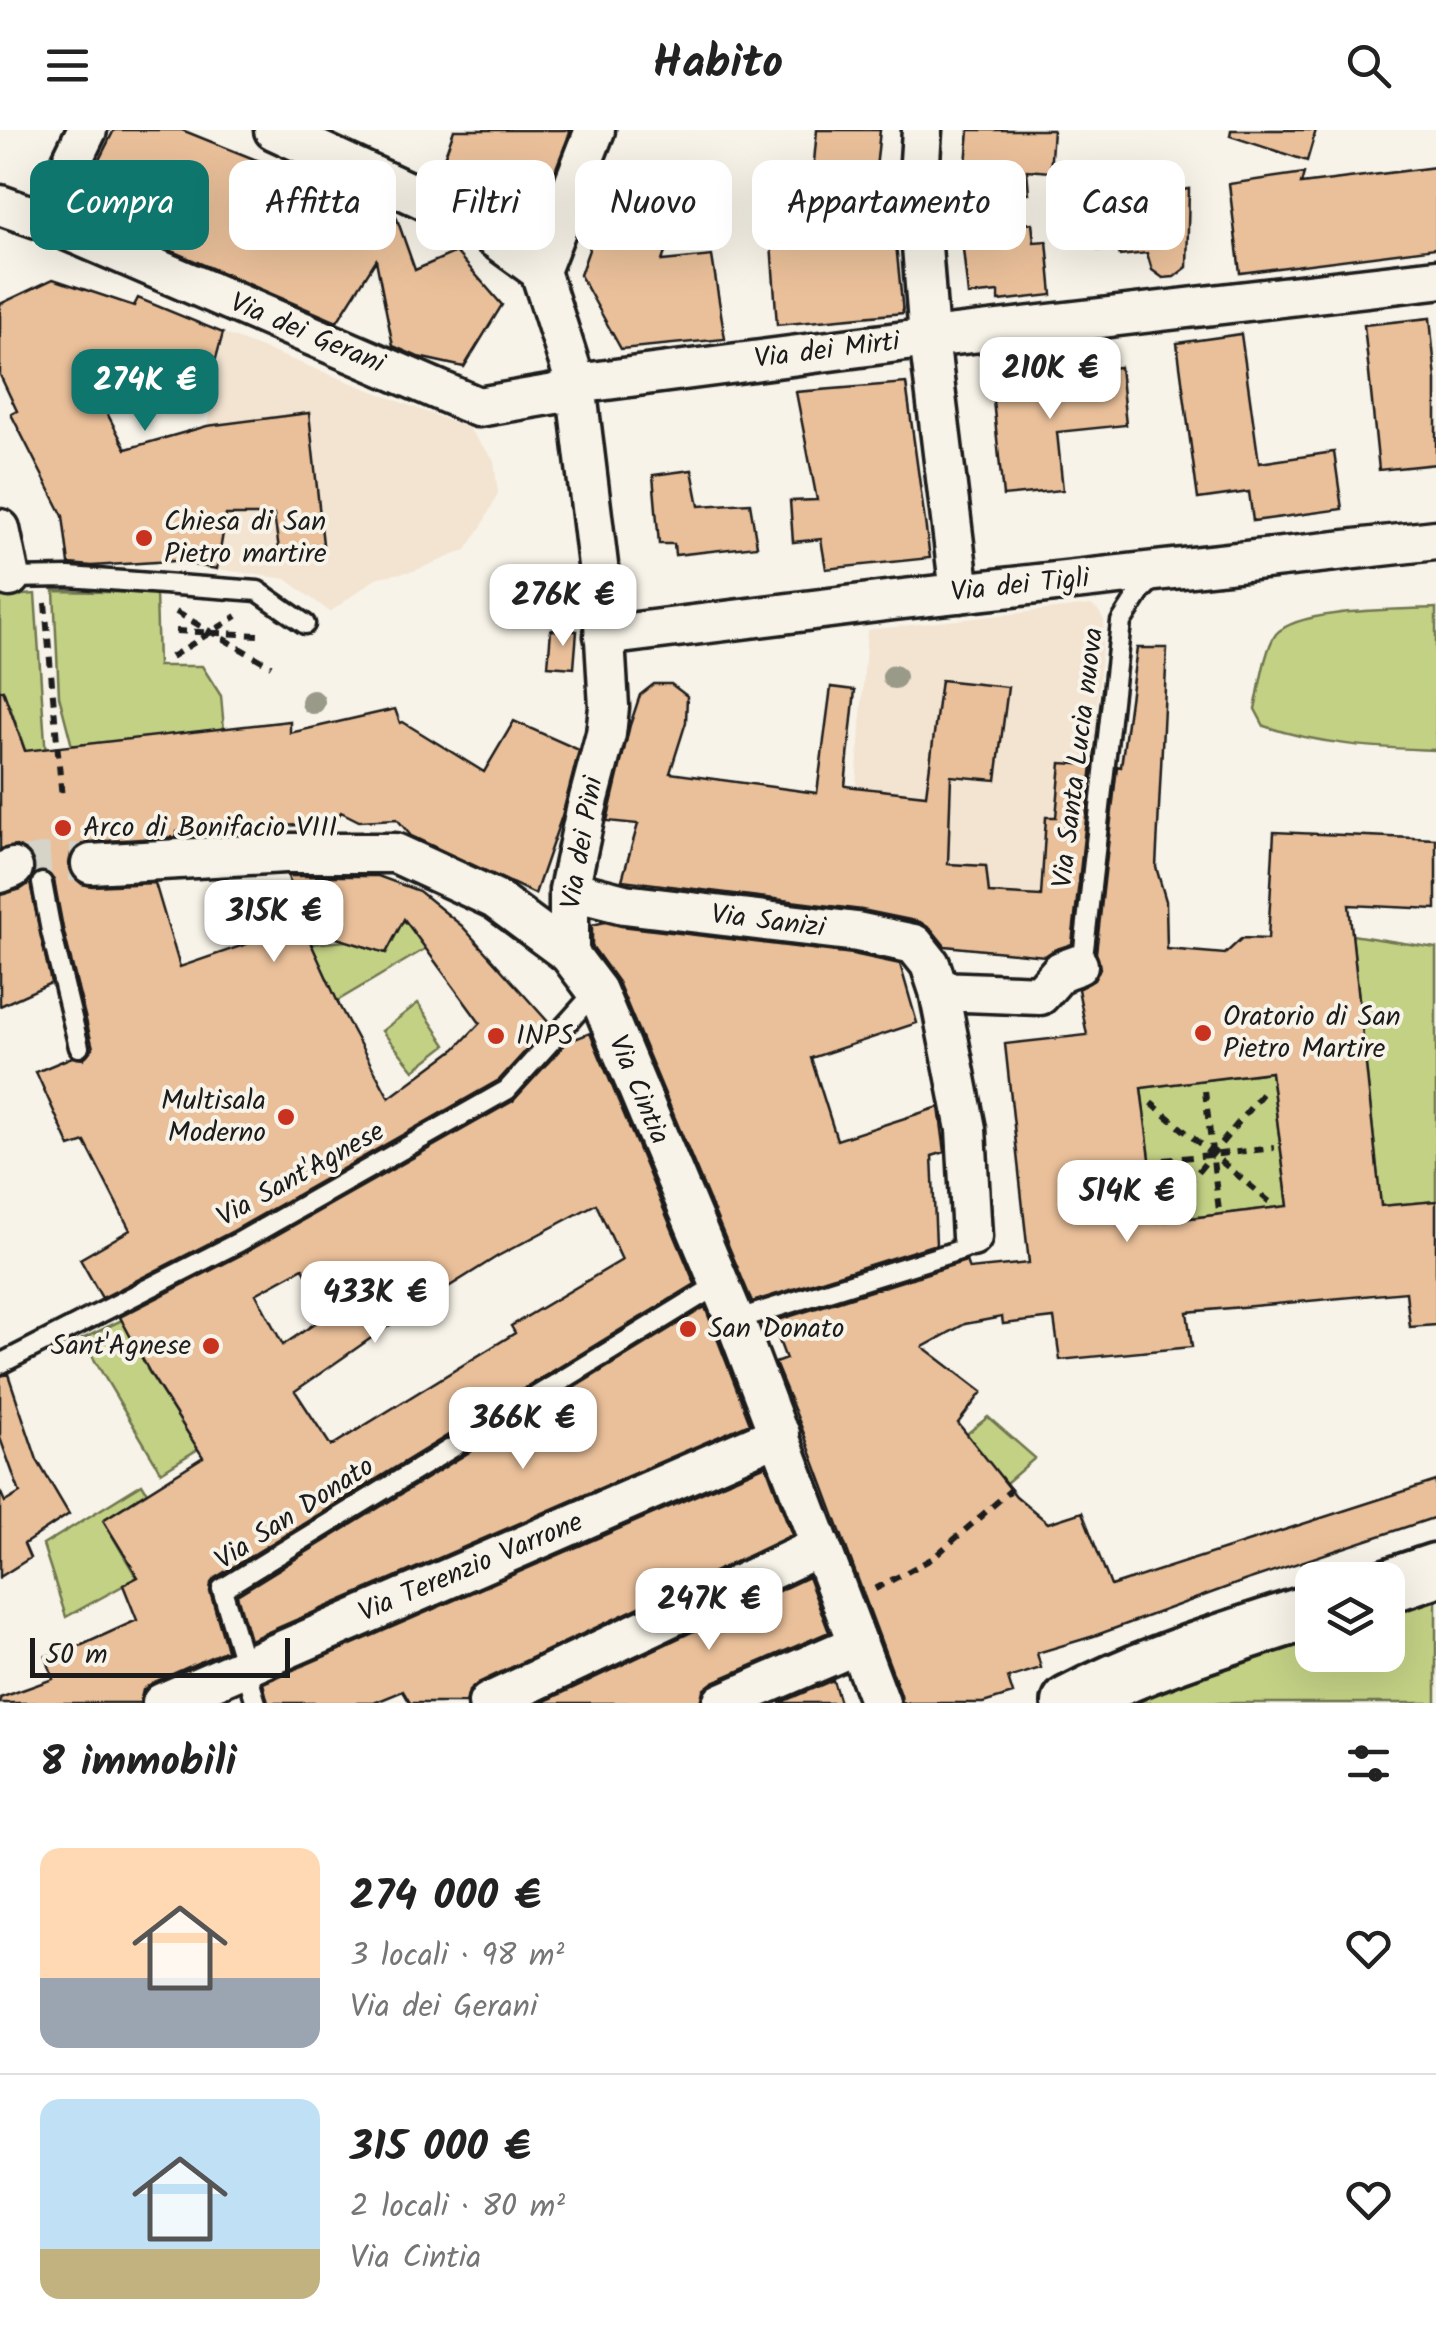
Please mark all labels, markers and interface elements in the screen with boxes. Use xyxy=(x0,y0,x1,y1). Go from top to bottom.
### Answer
text: Habito xyxy=(653,29,783,101)
icon: menu xyxy=(40,38,95,93)
icon: search xyxy=(1341,38,1396,93)
chip: Compra xyxy=(30,160,209,250)
chip: Affitta xyxy=(229,160,396,250)
chip: Filtri xyxy=(416,160,555,250)
chip: Nuovo xyxy=(575,160,732,250)
chip: Appartamento xyxy=(752,160,1026,250)
chip: Casa xyxy=(1046,160,1185,250)
street label: Via dei Gerani xyxy=(223,281,393,387)
street label: Via dei Mirti xyxy=(752,320,903,382)
pin: 210K € xyxy=(969,337,1131,422)
text: 210K € xyxy=(1002,344,1098,395)
pin: 274K € xyxy=(64,349,226,434)
text: 274K € xyxy=(93,356,197,407)
place label: Chiesa di San Pietro martire xyxy=(164,500,327,577)
marker: Chiesa di San Pietro martire xyxy=(133,527,155,549)
street label: Via dei Tigli xyxy=(949,556,1093,616)
pin: 276K € xyxy=(482,564,644,649)
text: 276K € xyxy=(512,571,614,622)
street label: Via Santa Lucia nuova xyxy=(1041,625,1117,891)
street label: Via dei Pini xyxy=(549,772,617,913)
place label: Arco di Bonifacio VIII xyxy=(83,806,337,851)
marker: Arco di Bonifacio VIII xyxy=(52,817,74,839)
pin: 315K € xyxy=(193,880,355,965)
text: 315K € xyxy=(226,887,322,938)
street label: Via Sanizi xyxy=(708,893,829,951)
place label: Oratorio di San Pietro Martire xyxy=(1223,995,1401,1072)
place label: INPS xyxy=(516,1014,574,1059)
marker: Oratorio di San Pietro Martire xyxy=(1192,1022,1214,1044)
marker: INPS xyxy=(485,1025,507,1047)
street label: Via Cintia xyxy=(595,1028,681,1152)
place label: Multisala Moderno xyxy=(161,1079,266,1156)
marker: Multisala Moderno xyxy=(275,1106,297,1128)
street label: Via Sant'Agnese xyxy=(209,1110,394,1240)
pin: 514K € xyxy=(1046,1160,1208,1245)
text: 514K € xyxy=(1079,1167,1175,1218)
pin: 433K € xyxy=(294,1261,456,1346)
text: 433K € xyxy=(323,1268,427,1319)
place label: San Donato xyxy=(708,1307,844,1352)
marker: San Donato xyxy=(677,1318,699,1340)
place label: Sant'Agnese xyxy=(51,1324,191,1369)
marker: Sant'Agnese xyxy=(200,1335,222,1357)
pin: 366K € xyxy=(442,1387,604,1472)
text: 366K € xyxy=(471,1394,575,1445)
street label: Via San Donato xyxy=(206,1445,384,1583)
street label: Via Terenzio Varrone xyxy=(352,1500,591,1636)
map controls xyxy=(1295,1562,1405,1672)
button: layers xyxy=(1295,1562,1405,1672)
pin: 247K € xyxy=(628,1568,790,1653)
text: 247K € xyxy=(657,1575,761,1626)
scale bar xyxy=(30,1633,290,1678)
text: 50 m xyxy=(45,1633,108,1678)
text: 8 immobili xyxy=(40,1730,237,1797)
icon: filters xyxy=(1341,1736,1396,1791)
text: 274 000 € xyxy=(350,1864,541,1931)
icon: home xyxy=(120,1888,240,2008)
icon: heart xyxy=(1341,1921,1396,1976)
text: 3 locali · 98 m² xyxy=(350,1931,564,1982)
text: Via dei Gerani xyxy=(350,1982,538,2033)
text: 315 000 € xyxy=(350,2115,531,2182)
icon: home xyxy=(120,2139,240,2259)
icon: heart xyxy=(1341,2172,1396,2227)
text: 2 locali · 80 m² xyxy=(350,2182,565,2233)
text: Via Cintia xyxy=(350,2233,481,2284)

